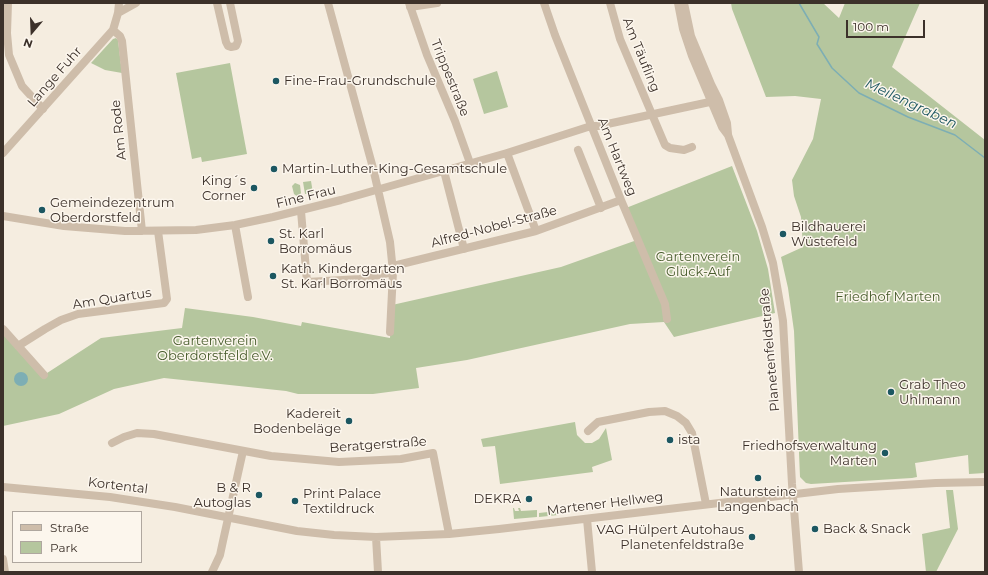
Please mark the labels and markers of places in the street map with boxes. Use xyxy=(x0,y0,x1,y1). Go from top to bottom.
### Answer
place label: Fine-Frau-Grundschule xyxy=(284,73,436,89)
marker: Fine-Frau-Grundschule xyxy=(271,76,281,86)
place label: Martin-Luther-King-Gesamtschule xyxy=(282,161,507,177)
marker: Martin-Luther-King-Gesamtschule xyxy=(269,164,279,174)
place label: King´s Corner xyxy=(201,173,246,204)
marker: King´s Corner xyxy=(249,183,259,193)
place label: Gemeindezentrum Oberdorstfeld xyxy=(50,195,175,226)
marker: Gemeindezentrum Oberdorstfeld xyxy=(37,205,47,215)
place label: Bildhauerei Wüstefeld xyxy=(791,219,866,250)
place label: St. Karl Borromäus xyxy=(279,226,352,257)
marker: Bildhauerei Wüstefeld xyxy=(778,229,788,239)
marker: St. Karl Borromäus xyxy=(266,236,276,246)
place label: Kath. Kindergarten St. Karl Borromäus xyxy=(281,261,405,292)
marker: Kath. Kindergarten St. Karl Borromäus xyxy=(268,271,278,281)
place label: Grab Theo Uhlmann xyxy=(899,377,966,408)
marker: Grab Theo Uhlmann xyxy=(886,387,896,397)
place label: Kadereit Bodenbeläge xyxy=(253,406,341,437)
marker: Kadereit Bodenbeläge xyxy=(344,416,354,426)
place label: ista xyxy=(678,432,701,448)
marker: ista xyxy=(665,435,675,445)
place label: Friedhofsverwaltung Marten xyxy=(742,438,877,469)
marker: Friedhofsverwaltung Marten xyxy=(880,448,890,458)
marker: Natursteine Langenbach xyxy=(753,473,763,483)
place label: B & R Autoglas xyxy=(193,480,251,511)
place label: Natursteine Langenbach xyxy=(717,484,799,515)
place label: Print Palace Textildruck xyxy=(303,486,381,517)
marker: B & R Autoglas xyxy=(254,490,264,500)
place label: DEKRA xyxy=(474,491,521,507)
marker: DEKRA xyxy=(524,494,534,504)
marker: Print Palace Textildruck xyxy=(290,496,300,506)
place label: Back & Snack xyxy=(823,521,910,537)
place label: VAG Hülpert Autohaus Planetenfeldstraße xyxy=(597,522,744,553)
marker: Back & Snack xyxy=(810,524,820,534)
marker: VAG Hülpert Autohaus Planetenfeldstraße xyxy=(747,532,757,542)

